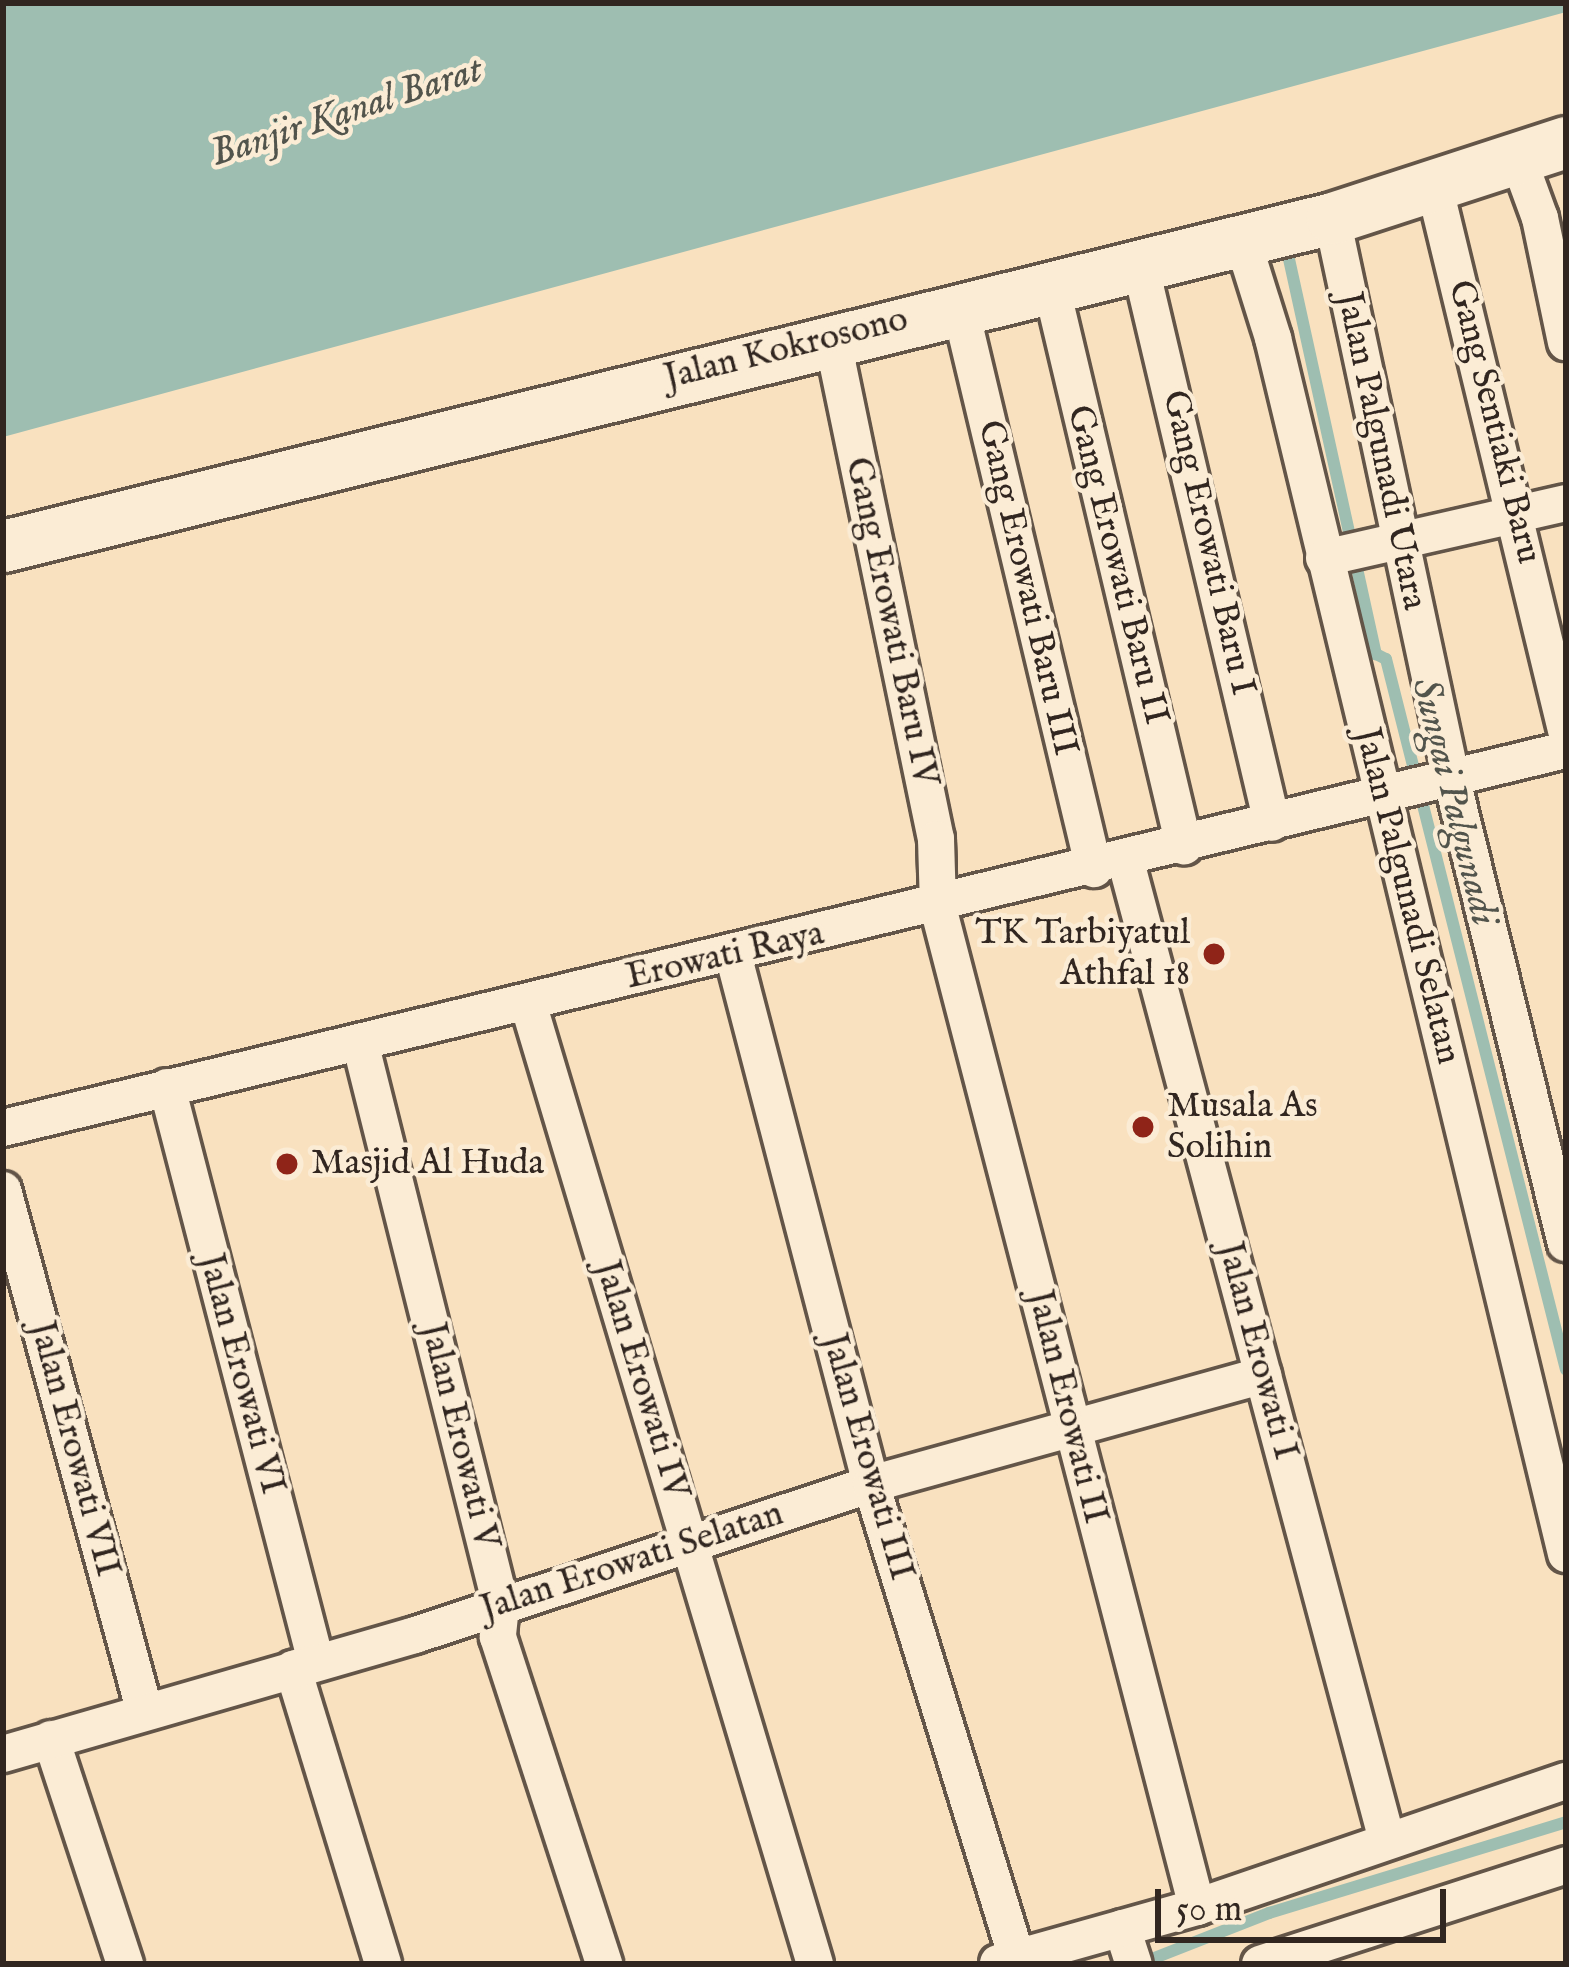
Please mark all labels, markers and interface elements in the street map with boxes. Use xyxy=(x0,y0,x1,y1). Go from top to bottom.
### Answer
water label: Banjir Kanal Barat xyxy=(205,47,489,179)
street label: Gang Sentiaki Baru xyxy=(1438,276,1550,568)
street label: Jalan Palgunadi Utara xyxy=(1326,288,1436,614)
street label: Jalan Kokrosono xyxy=(660,298,912,400)
street label: Gang Erowati Baru I xyxy=(1152,386,1264,700)
street label: Gang Erowati Baru II xyxy=(1056,401,1178,729)
street label: Gang Erowati Baru III xyxy=(967,416,1087,760)
street label: Gang Erowati Baru IV xyxy=(835,454,947,790)
water label: Sungai Palgunadi xyxy=(1400,674,1506,930)
street label: Jalan Palgunadi Selatan xyxy=(1344,723,1470,1069)
place label: TK Tarbiyatul Athfal 18 xyxy=(975,911,1190,996)
street label: Erowati Raya xyxy=(622,912,828,1000)
marker: TK Tarbiyatul Athfal 18 xyxy=(1201,941,1227,967)
place label: Musala As Solihin xyxy=(1167,1084,1318,1169)
marker: Musala As Solihin xyxy=(1130,1114,1156,1140)
place label: Masjid Al Huda xyxy=(311,1142,544,1186)
marker: Masjid Al Huda xyxy=(274,1151,300,1177)
street label: Jalan Erowati I xyxy=(1207,1237,1307,1465)
street label: Jalan Erowati VI xyxy=(188,1249,294,1499)
street label: Jalan Erowati IV xyxy=(584,1256,698,1504)
street label: Jalan Erowati II xyxy=(1017,1286,1117,1528)
street label: Jalan Erowati VII xyxy=(19,1317,129,1581)
street label: Jalan Erowati V xyxy=(410,1318,508,1554)
street label: Jalan Erowati III xyxy=(811,1329,923,1585)
street label: Jalan Erowati Selatan xyxy=(475,1493,789,1631)
scale bar xyxy=(1161,1865,1452,1939)
text: 50 m xyxy=(1176,1887,1242,1933)

